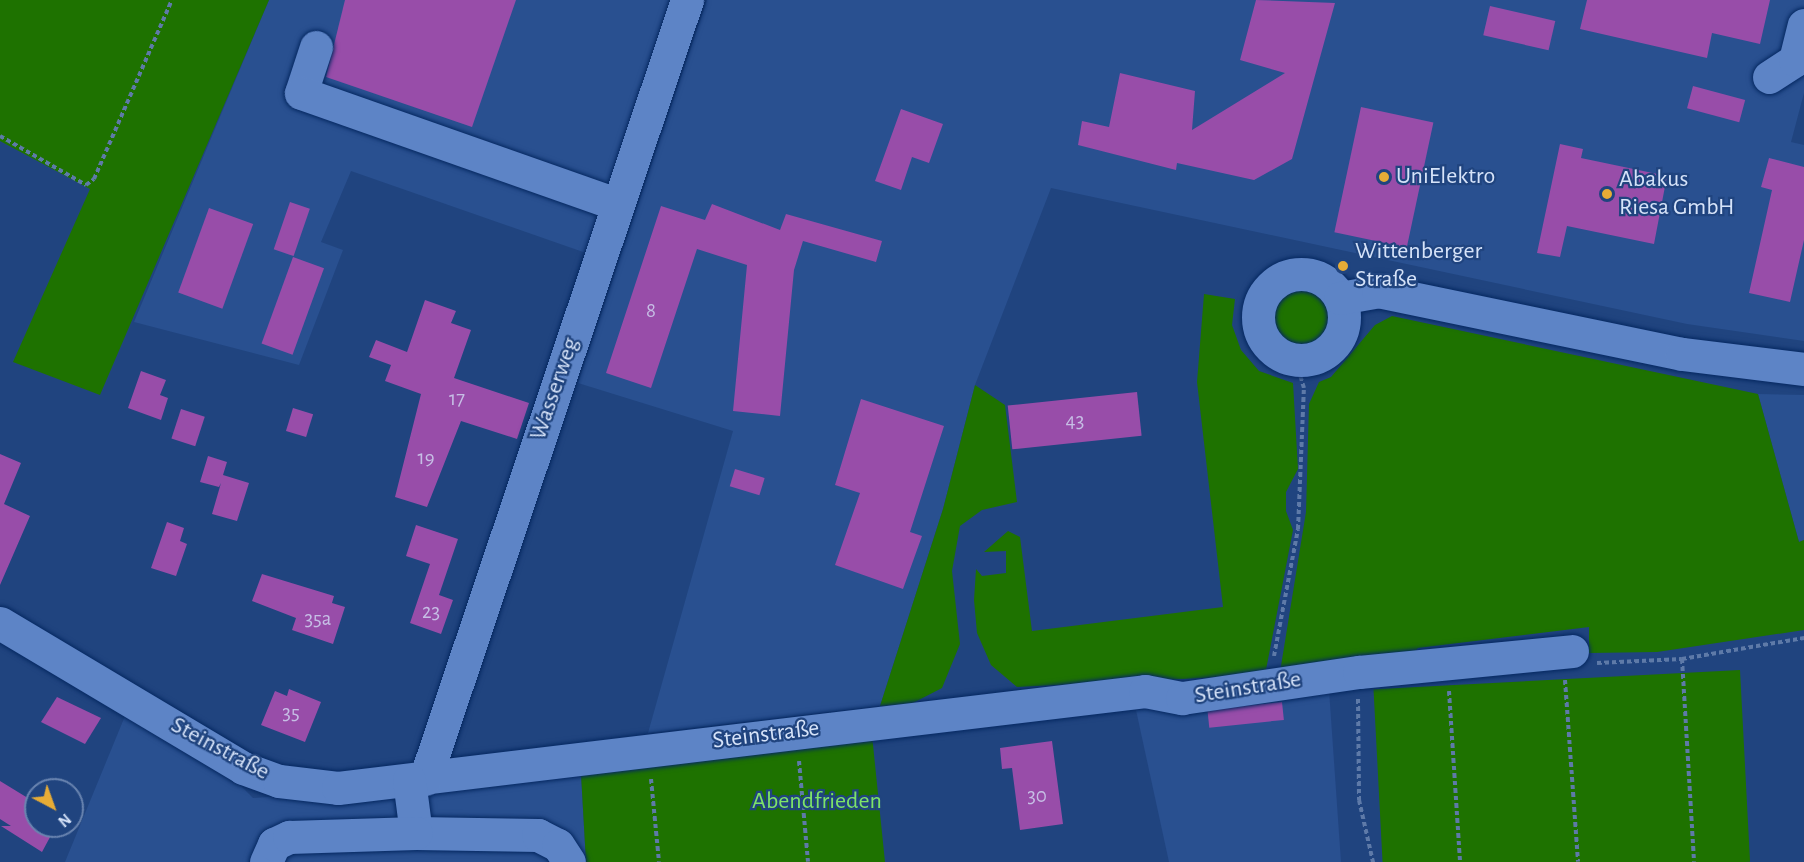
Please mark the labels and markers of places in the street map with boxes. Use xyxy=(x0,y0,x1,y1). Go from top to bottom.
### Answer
place label: UniElektro xyxy=(1396,163,1495,191)
place label: Abakus Riesa GmbH xyxy=(1619,166,1735,222)
marker: UniElektro xyxy=(1377,170,1391,184)
marker: Abakus Riesa GmbH xyxy=(1600,187,1614,201)
place label: Wittenberger Straße xyxy=(1355,238,1482,294)
marker: Wittenberger Straße xyxy=(1336,259,1350,273)

